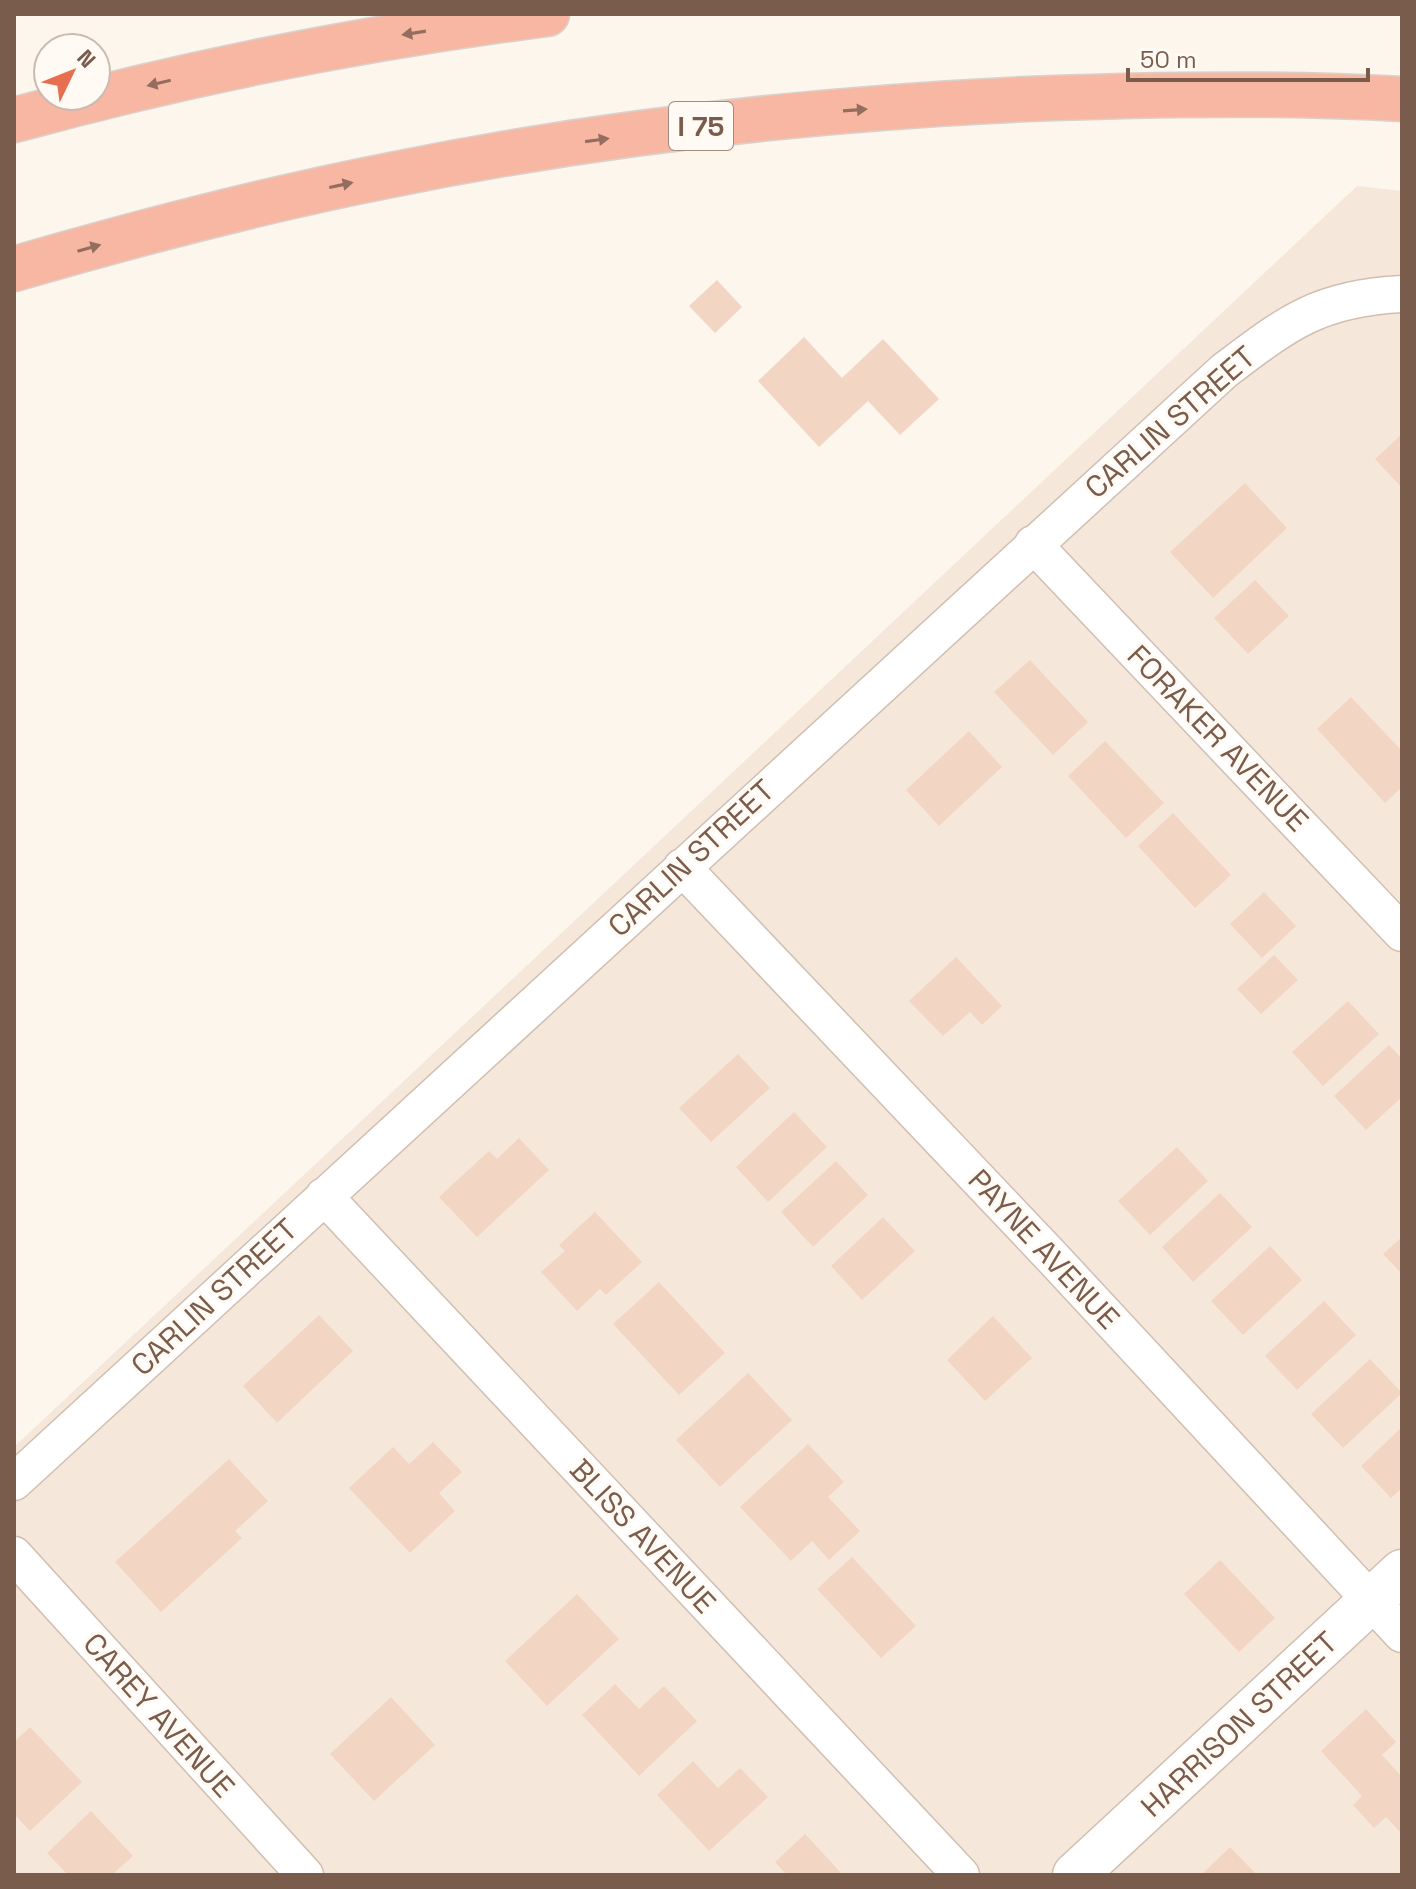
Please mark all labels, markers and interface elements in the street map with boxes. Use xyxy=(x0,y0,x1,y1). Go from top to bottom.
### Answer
one-way arrow xyxy=(402,27,427,40)
north arrow xyxy=(32,32,112,112)
scale bar xyxy=(1128,32,1368,82)
text: N xyxy=(71,43,102,73)
text: 50 m xyxy=(1140,44,1197,75)
one-way arrow xyxy=(147,77,172,90)
road number: I 75 xyxy=(669,102,733,150)
one-way arrow xyxy=(843,103,868,116)
one-way arrow xyxy=(585,133,610,146)
one-way arrow xyxy=(329,178,354,191)
one-way arrow xyxy=(77,241,102,253)
street label: CARLIN STREET xyxy=(1077,337,1263,507)
street label: FORAKER AVENUE xyxy=(1119,636,1317,840)
street label: CARLIN STREET xyxy=(600,771,782,945)
street label: PAYNE AVENUE xyxy=(960,1161,1128,1337)
street label: CARLIN STREET xyxy=(123,1210,305,1384)
street label: BLISS AVENUE xyxy=(561,1451,725,1621)
street label: HARRISON STREET xyxy=(1132,1623,1346,1825)
street label: CAREY AVENUE xyxy=(75,1624,243,1806)

